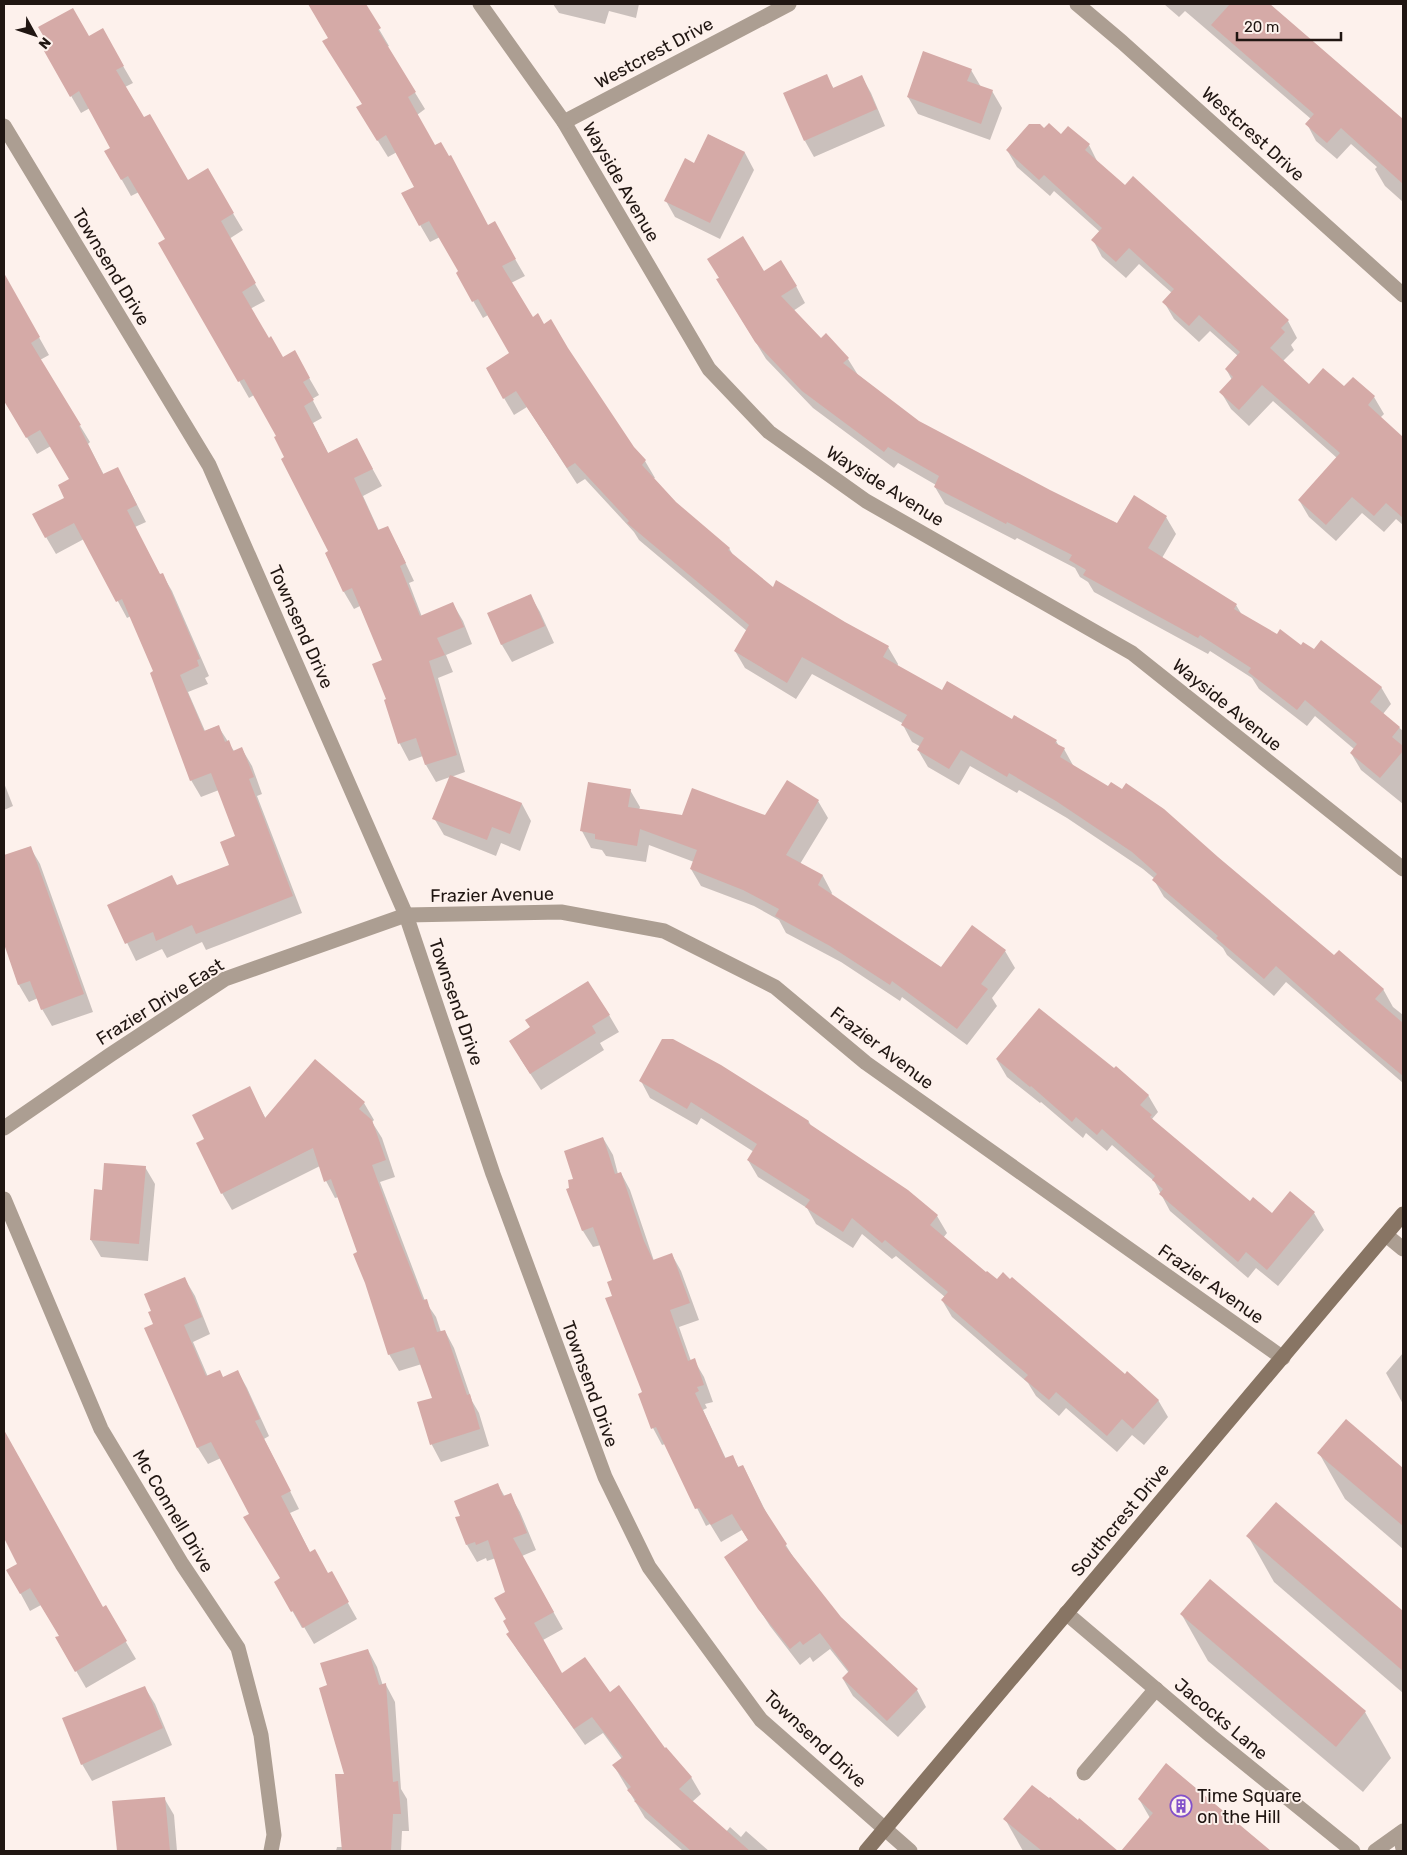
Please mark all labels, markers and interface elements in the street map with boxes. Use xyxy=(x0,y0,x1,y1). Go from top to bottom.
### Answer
north arrow xyxy=(10,10,60,60)
scale bar xyxy=(1237,10,1341,42)
street label: Westcrest Drive xyxy=(591,13,717,93)
text: 20 m xyxy=(1244,18,1279,36)
text: N xyxy=(35,34,54,52)
street label: Westcrest Drive xyxy=(1197,82,1309,186)
street label: Wayside Avenue xyxy=(578,118,664,246)
street label: Townsend Drive xyxy=(67,204,155,330)
street label: Wayside Avenue xyxy=(822,441,948,531)
street label: Townsend Drive xyxy=(264,562,338,692)
street label: Wayside Avenue xyxy=(1168,654,1286,756)
street label: Frazier Avenue xyxy=(430,883,554,907)
street label: Townsend Drive xyxy=(424,936,488,1068)
street label: Frazier Drive East xyxy=(92,954,228,1050)
street label: Frazier Avenue xyxy=(826,1002,938,1094)
street label: Frazier Avenue xyxy=(1154,1239,1268,1329)
street label: Townsend Drive xyxy=(557,1318,623,1450)
street label: Mc Connell Drive xyxy=(128,1446,218,1576)
street label: Southcrest Drive xyxy=(1066,1459,1174,1581)
street label: Jacocks Lane xyxy=(1170,1674,1272,1764)
street label: Townsend Drive xyxy=(759,1686,871,1792)
place label: Time Square on the Hill xyxy=(1197,1785,1302,1828)
building icon: Time Square on the Hill xyxy=(1169,1794,1193,1818)

